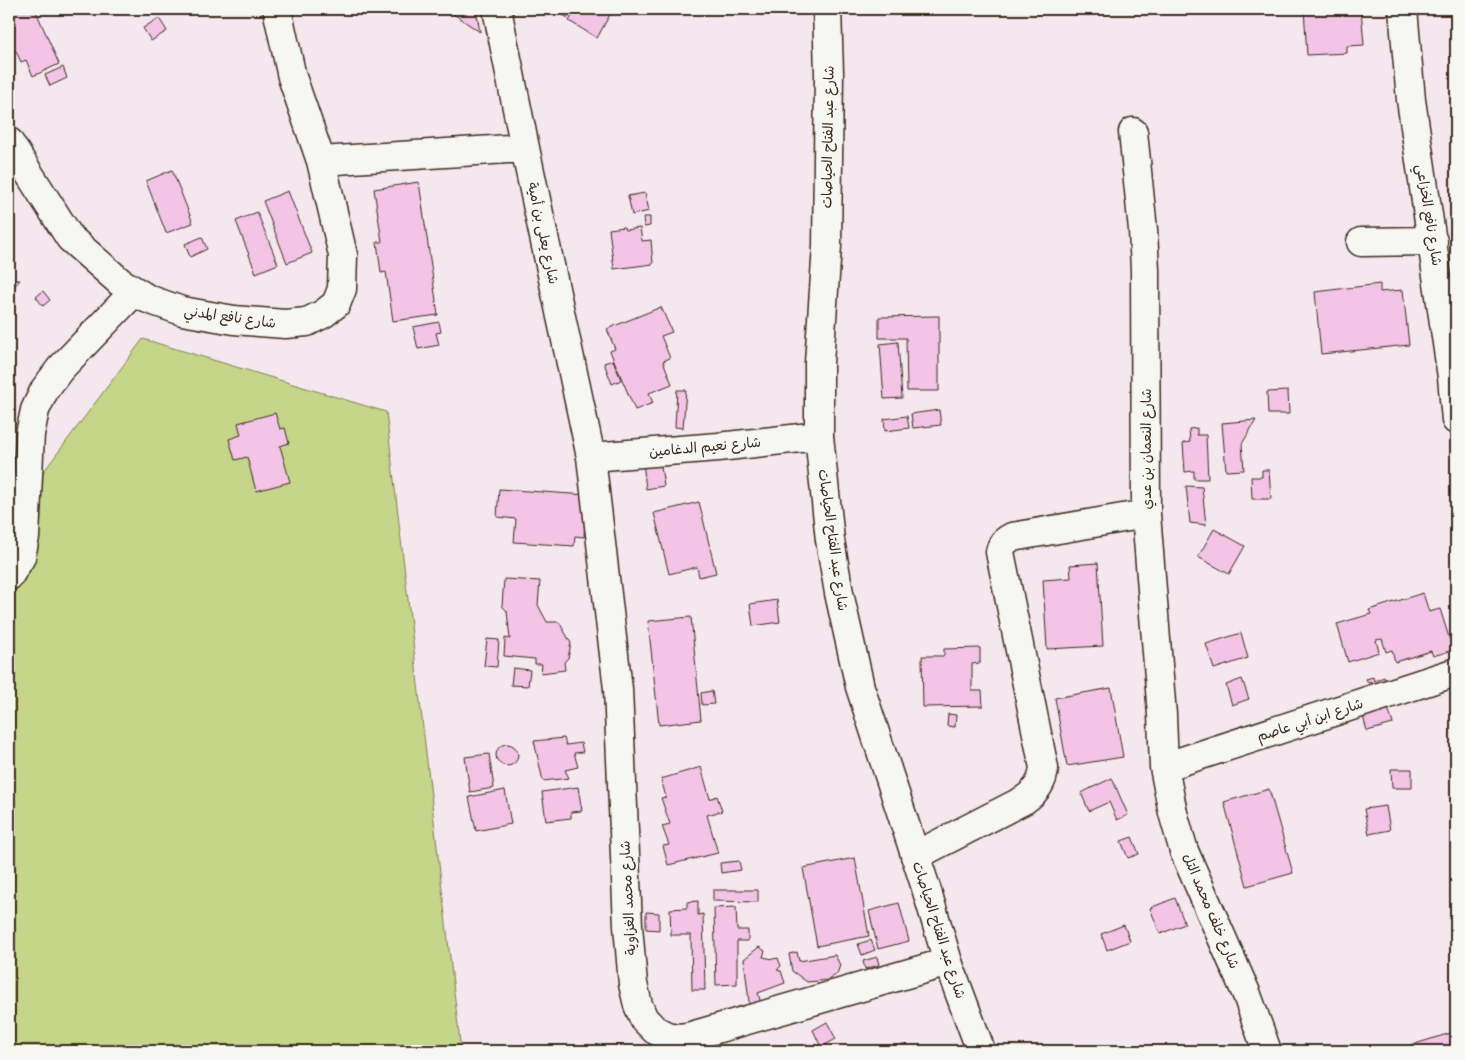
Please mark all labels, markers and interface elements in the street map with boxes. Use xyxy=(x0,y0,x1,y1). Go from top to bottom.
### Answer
street label: شارع عبد الفتاح الحياصات xyxy=(818,65,839,209)
street label: شارع نافع الخزاعي xyxy=(1409,163,1445,268)
street label: شارع يعلى بن أمية xyxy=(523,180,562,286)
street label: شارع نافع المدني xyxy=(183,302,277,336)
street label: شارع النعمان بن عدي xyxy=(1138,389,1157,509)
street label: شارع نعيم الدغامين xyxy=(648,434,762,462)
street label: شارع عبد الفتاح الحياصات xyxy=(814,468,851,612)
street label: شارع ابن أبي عاصم xyxy=(1255,695,1366,749)
street label: شارع محمد الغزاوية xyxy=(617,840,640,956)
street label: شارع خلف محمد التل xyxy=(1178,851,1243,972)
street label: شارع عبد الفتاح الحياصات xyxy=(908,859,969,1001)

